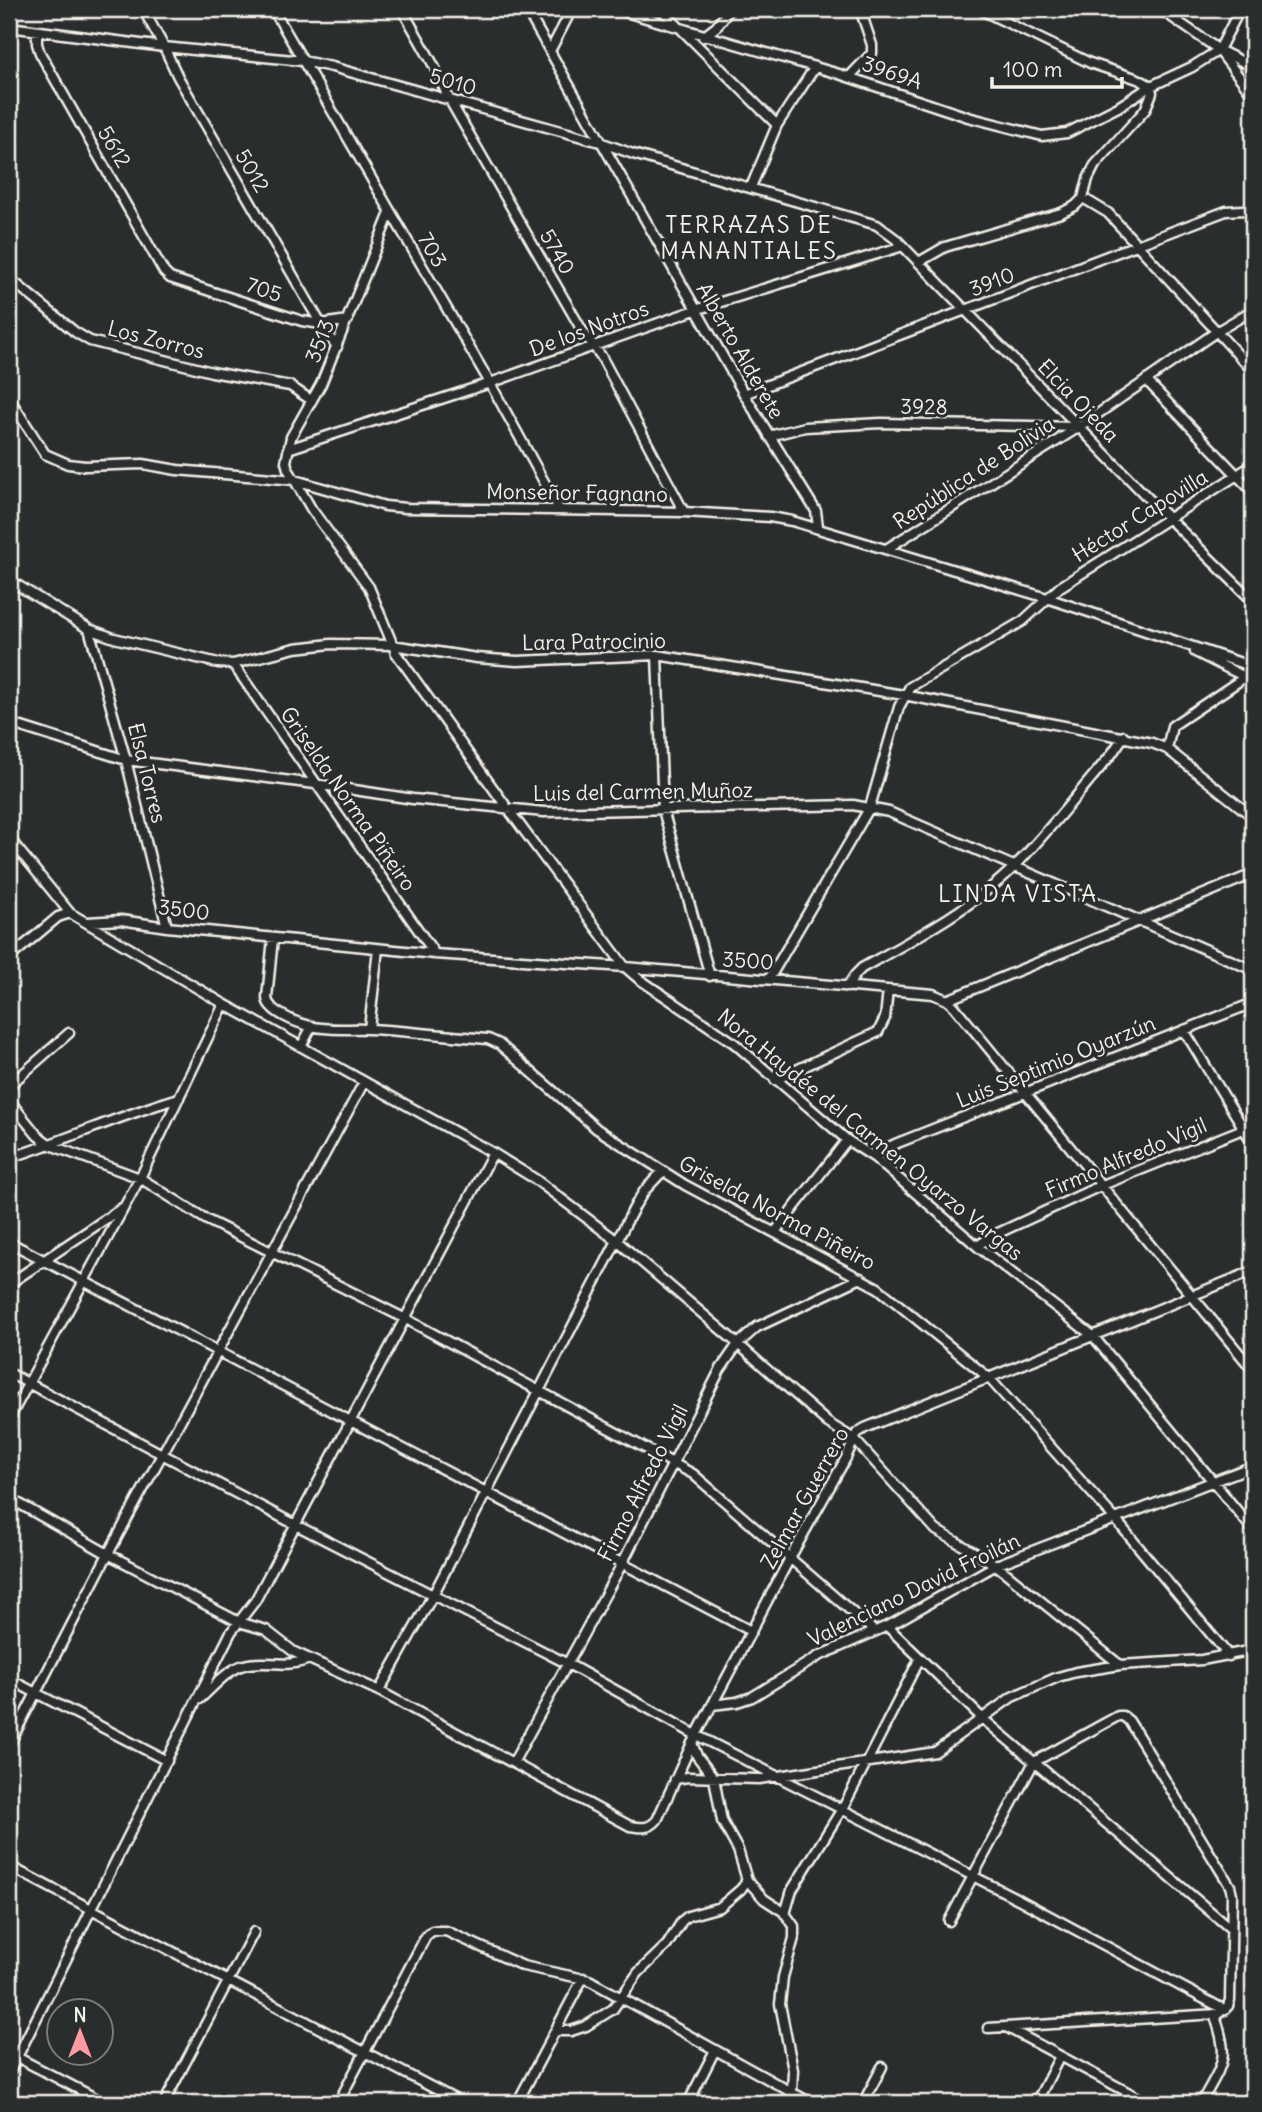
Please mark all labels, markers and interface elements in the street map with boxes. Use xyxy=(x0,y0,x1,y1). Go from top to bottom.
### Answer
scale bar xyxy=(992,46,1122,90)
street label: 3969A xyxy=(859,50,926,95)
text: 100 m xyxy=(1003,56,1062,83)
street label: 5010 xyxy=(426,62,480,101)
street label: 5612 xyxy=(92,121,137,173)
street label: 5012 xyxy=(229,144,276,197)
district label: TERRAZAS DE MANANTIALES xyxy=(660,210,838,265)
street label: 5740 xyxy=(534,224,581,279)
street label: 703 xyxy=(412,227,453,272)
street label: 3910 xyxy=(965,261,1018,302)
street label: 705 xyxy=(243,271,286,308)
street label: Alberto Alderete xyxy=(691,278,790,424)
street label: De los Notros xyxy=(525,294,652,363)
street label: Los Zorros xyxy=(105,314,207,365)
street label: 3513 xyxy=(299,315,340,366)
street label: Elcia Ojeda xyxy=(1032,353,1125,448)
street label: 3928 xyxy=(900,393,948,420)
street label: República de Bolivia xyxy=(888,410,1060,535)
street label: Héctor Capovilla xyxy=(1067,463,1213,568)
street label: Monseñor Fagnano xyxy=(486,477,668,508)
street label: Lara Patrocinio xyxy=(522,627,666,656)
street label: Griselda Norma Piñeiro xyxy=(275,701,422,896)
street label: Elsa Torres xyxy=(122,720,173,826)
street label: Luis del Carmen Muñoz xyxy=(533,776,753,807)
district label: LINDA VISTA xyxy=(938,879,1098,908)
street label: 3500 xyxy=(157,893,211,926)
street label: 3500 xyxy=(721,945,775,976)
street label: Nora Haydée del Carmen Oyarzo Vargas xyxy=(712,1003,1029,1267)
street label: Luis Septimio Oyarzún xyxy=(952,1009,1159,1114)
street label: Firmo Alfredo Vigil xyxy=(1041,1111,1211,1204)
street label: Griselda Norma Piñeiro xyxy=(674,1149,880,1276)
street label: Firmo Alfredo Vigil xyxy=(591,1400,694,1566)
street label: Zelmar Guerrero xyxy=(755,1422,855,1573)
street label: Valenciano David Froilán xyxy=(803,1526,1024,1653)
north arrow xyxy=(46,1996,116,2066)
text: N xyxy=(73,2003,87,2027)

